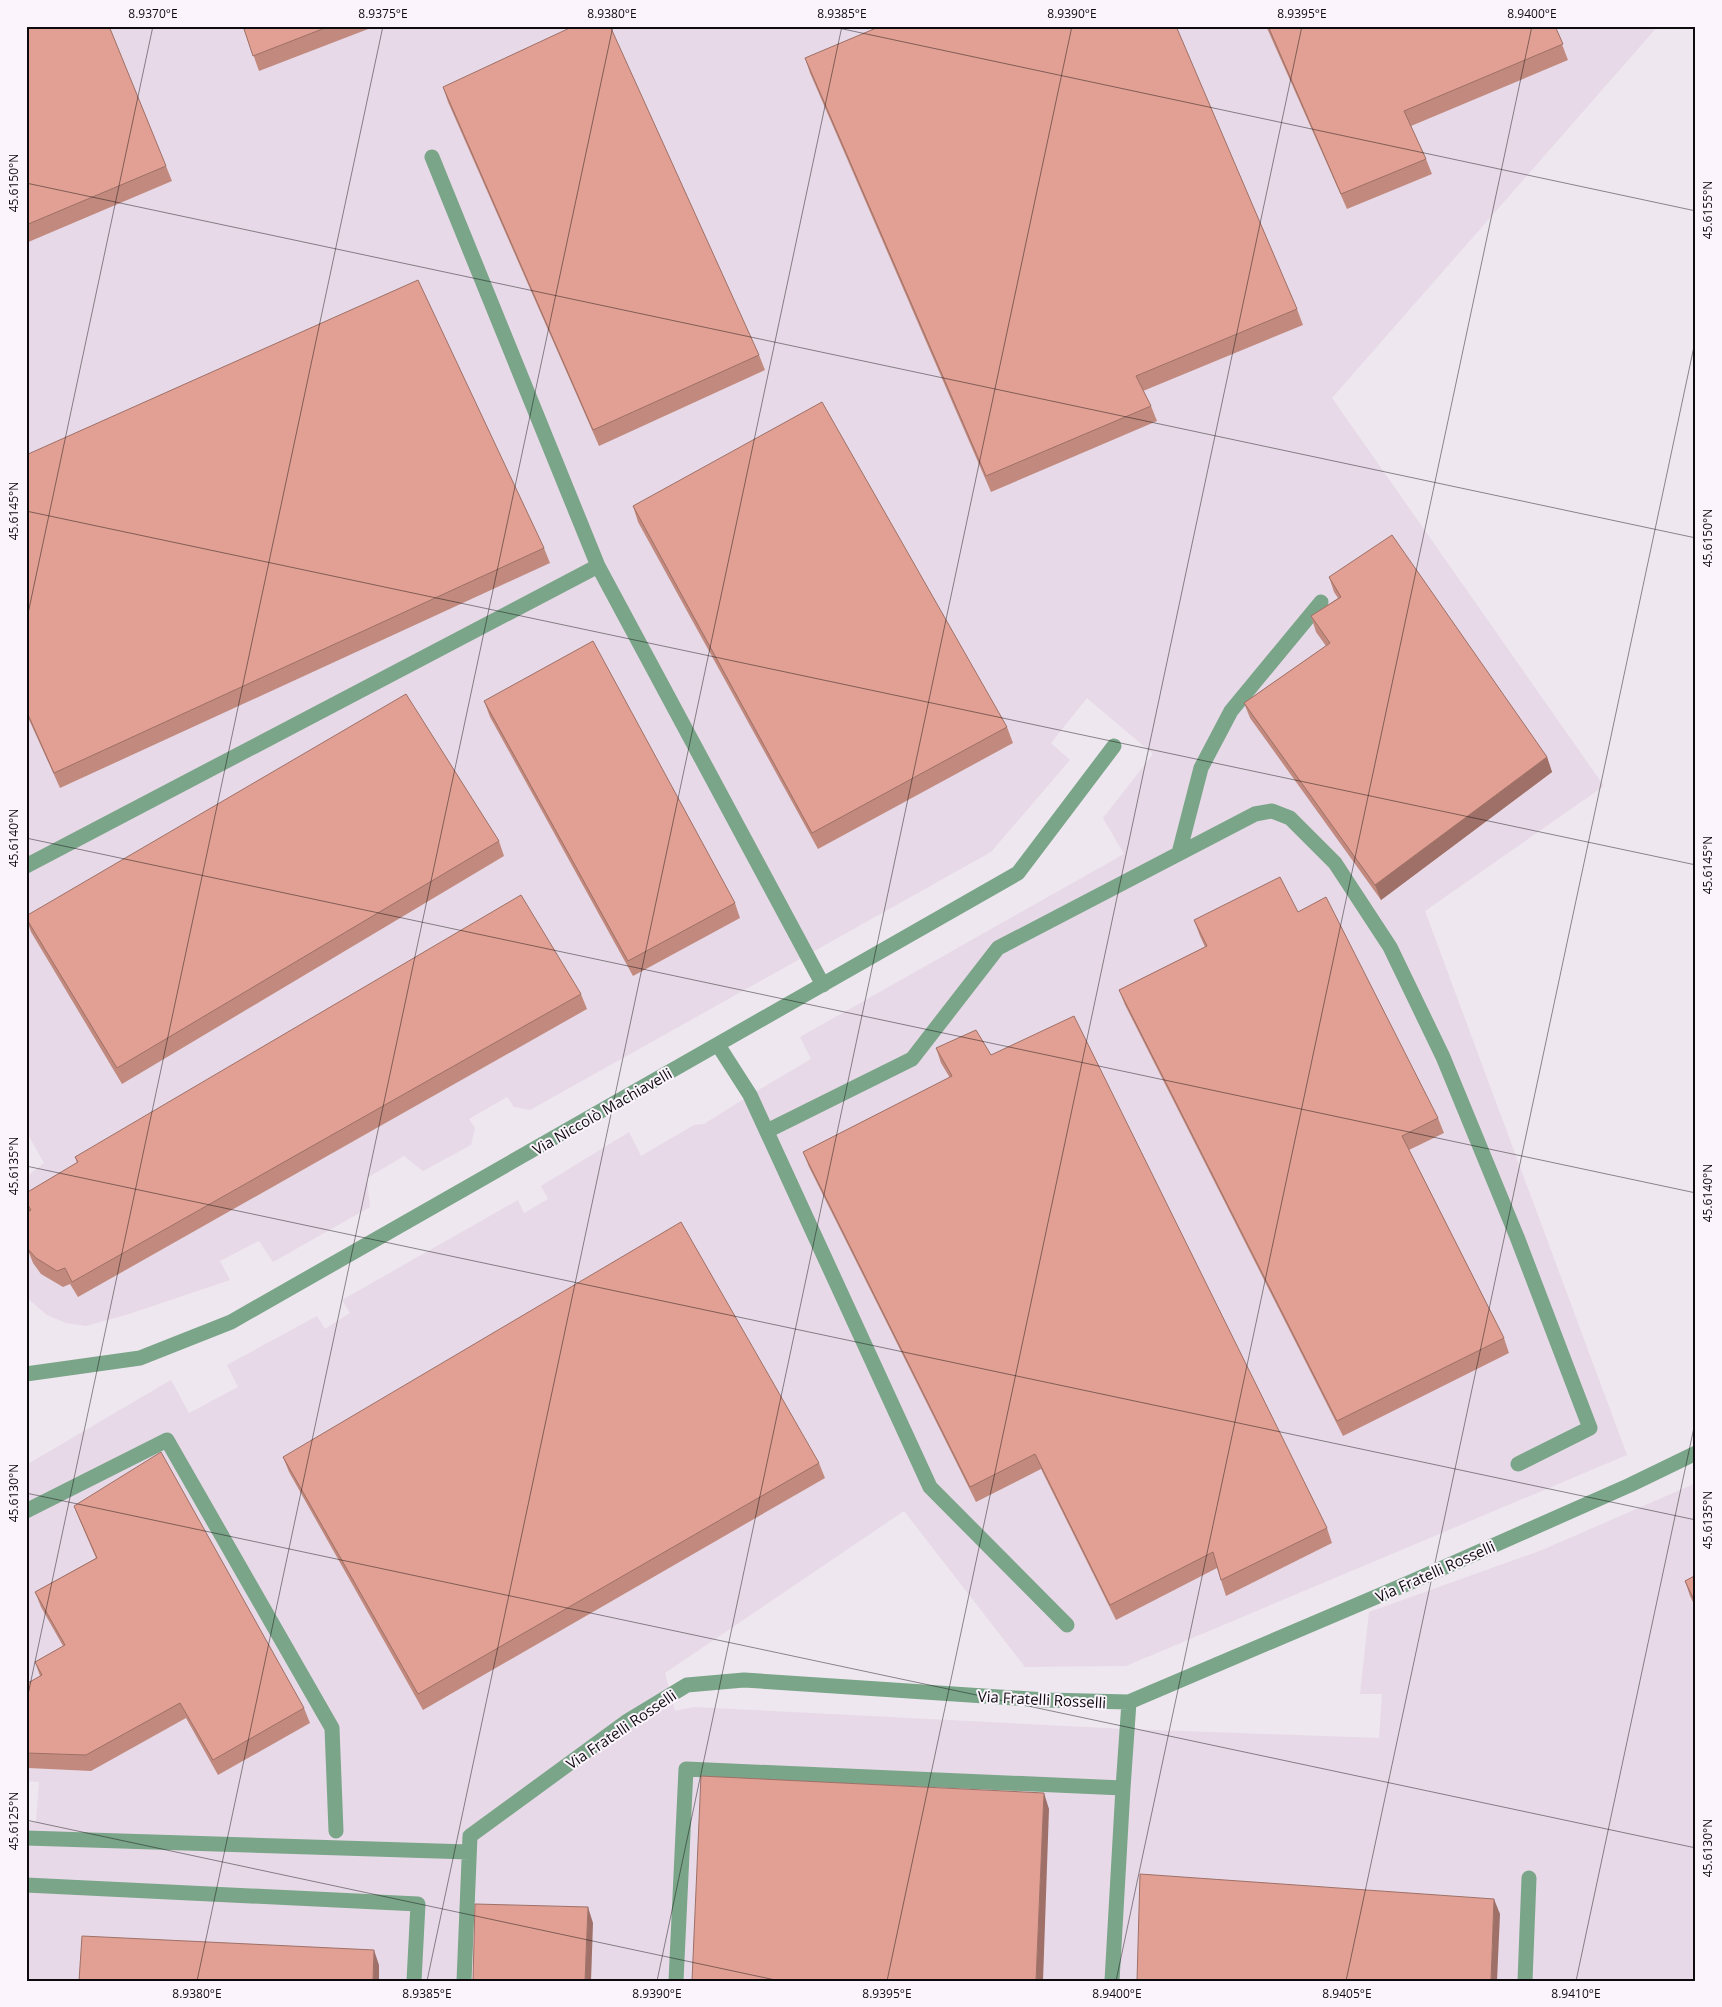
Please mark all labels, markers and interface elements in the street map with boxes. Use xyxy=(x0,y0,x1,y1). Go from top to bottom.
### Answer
text: 8.9370°E xyxy=(128,5,178,22)
text: 8.9375°E xyxy=(358,5,408,22)
text: 8.9380°E xyxy=(587,5,637,22)
text: 8.9385°E xyxy=(817,5,867,22)
text: 8.9390°E xyxy=(1047,5,1097,22)
text: 8.9395°E xyxy=(1277,5,1327,22)
text: 8.9400°E xyxy=(1507,5,1557,22)
text: 45.6150°N xyxy=(5,154,22,212)
text: 45.6155°N xyxy=(1699,181,1716,239)
text: 45.6145°N xyxy=(5,482,22,540)
text: 45.6150°N xyxy=(1699,509,1716,567)
text: 45.6140°N xyxy=(5,809,22,867)
text: 45.6145°N xyxy=(1699,836,1716,894)
street label: Via Niccolò Machiavelli xyxy=(529,1063,675,1159)
text: 45.6135°N xyxy=(5,1137,22,1195)
text: 45.6140°N xyxy=(1699,1164,1716,1222)
text: 45.6130°N xyxy=(5,1464,22,1522)
text: 45.6135°N xyxy=(1699,1491,1716,1549)
street label: Via Fratelli Rosselli xyxy=(1372,1536,1498,1606)
street label: Via Fratelli Rosselli xyxy=(562,1685,680,1773)
street label: Via Fratelli Rosselli xyxy=(977,1686,1107,1712)
text: 45.6125°N xyxy=(5,1792,22,1850)
text: 45.6130°N xyxy=(1699,1819,1716,1877)
text: 8.9380°E xyxy=(172,1985,222,2002)
text: 8.9385°E xyxy=(402,1985,452,2002)
text: 8.9390°E xyxy=(632,1985,682,2002)
text: 8.9395°E xyxy=(862,1985,912,2002)
text: 8.9400°E xyxy=(1092,1985,1142,2002)
text: 8.9405°E xyxy=(1322,1985,1372,2002)
text: 8.9410°E xyxy=(1551,1985,1601,2002)

